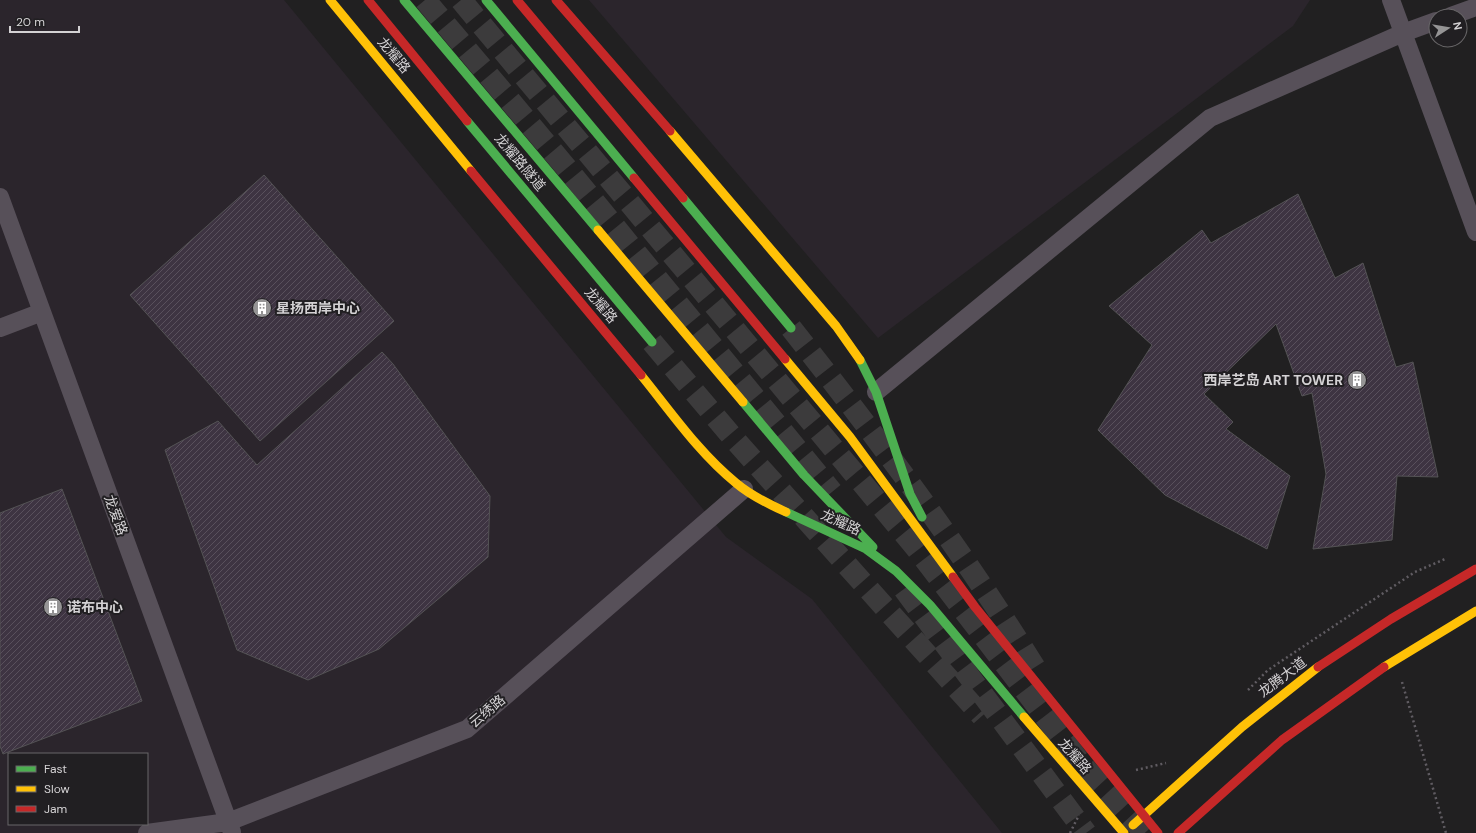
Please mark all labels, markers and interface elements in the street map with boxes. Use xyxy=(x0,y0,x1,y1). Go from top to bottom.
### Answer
scale bar xyxy=(10,8,79,34)
north arrow xyxy=(1428,8,1468,48)
text: 20 m xyxy=(16,14,45,30)
text: N xyxy=(1450,21,1465,31)
street label: 龙耀路 xyxy=(374,33,414,77)
street label: 龙耀路隧道 xyxy=(491,129,549,195)
street label: 龙耀路 xyxy=(581,283,621,327)
building icon: 星扬西岸中心 xyxy=(251,297,273,319)
place label: 星扬西岸中心 xyxy=(276,299,360,317)
building icon: 西岸艺岛 ART TOWER xyxy=(1346,369,1368,391)
place label: 西岸艺岛 ART TOWER xyxy=(1203,371,1343,389)
street label: 龙爱路 xyxy=(100,492,132,538)
street label: 龙耀路 xyxy=(818,505,864,539)
building icon: 诺布中心 xyxy=(42,596,64,618)
place label: 诺布中心 xyxy=(67,598,123,616)
street label: 龙腾大道 xyxy=(1254,653,1310,701)
street label: 云绣路 xyxy=(465,691,509,731)
street label: 龙耀路 xyxy=(1054,734,1096,778)
legend xyxy=(8,753,148,825)
text: Fast xyxy=(44,761,67,777)
text: Slow xyxy=(44,781,70,797)
text: Jam xyxy=(44,801,67,817)

